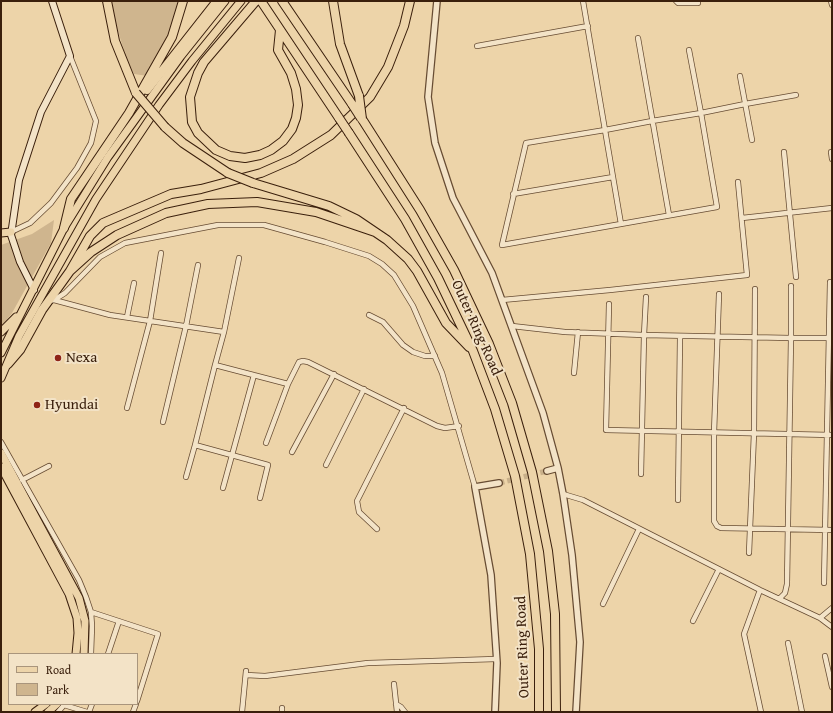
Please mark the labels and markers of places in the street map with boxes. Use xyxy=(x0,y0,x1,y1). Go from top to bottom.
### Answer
place label: Nexa xyxy=(66,349,97,367)
marker: Nexa xyxy=(53,353,63,363)
place label: Hyundai xyxy=(45,396,98,414)
marker: Hyundai xyxy=(32,400,42,410)

